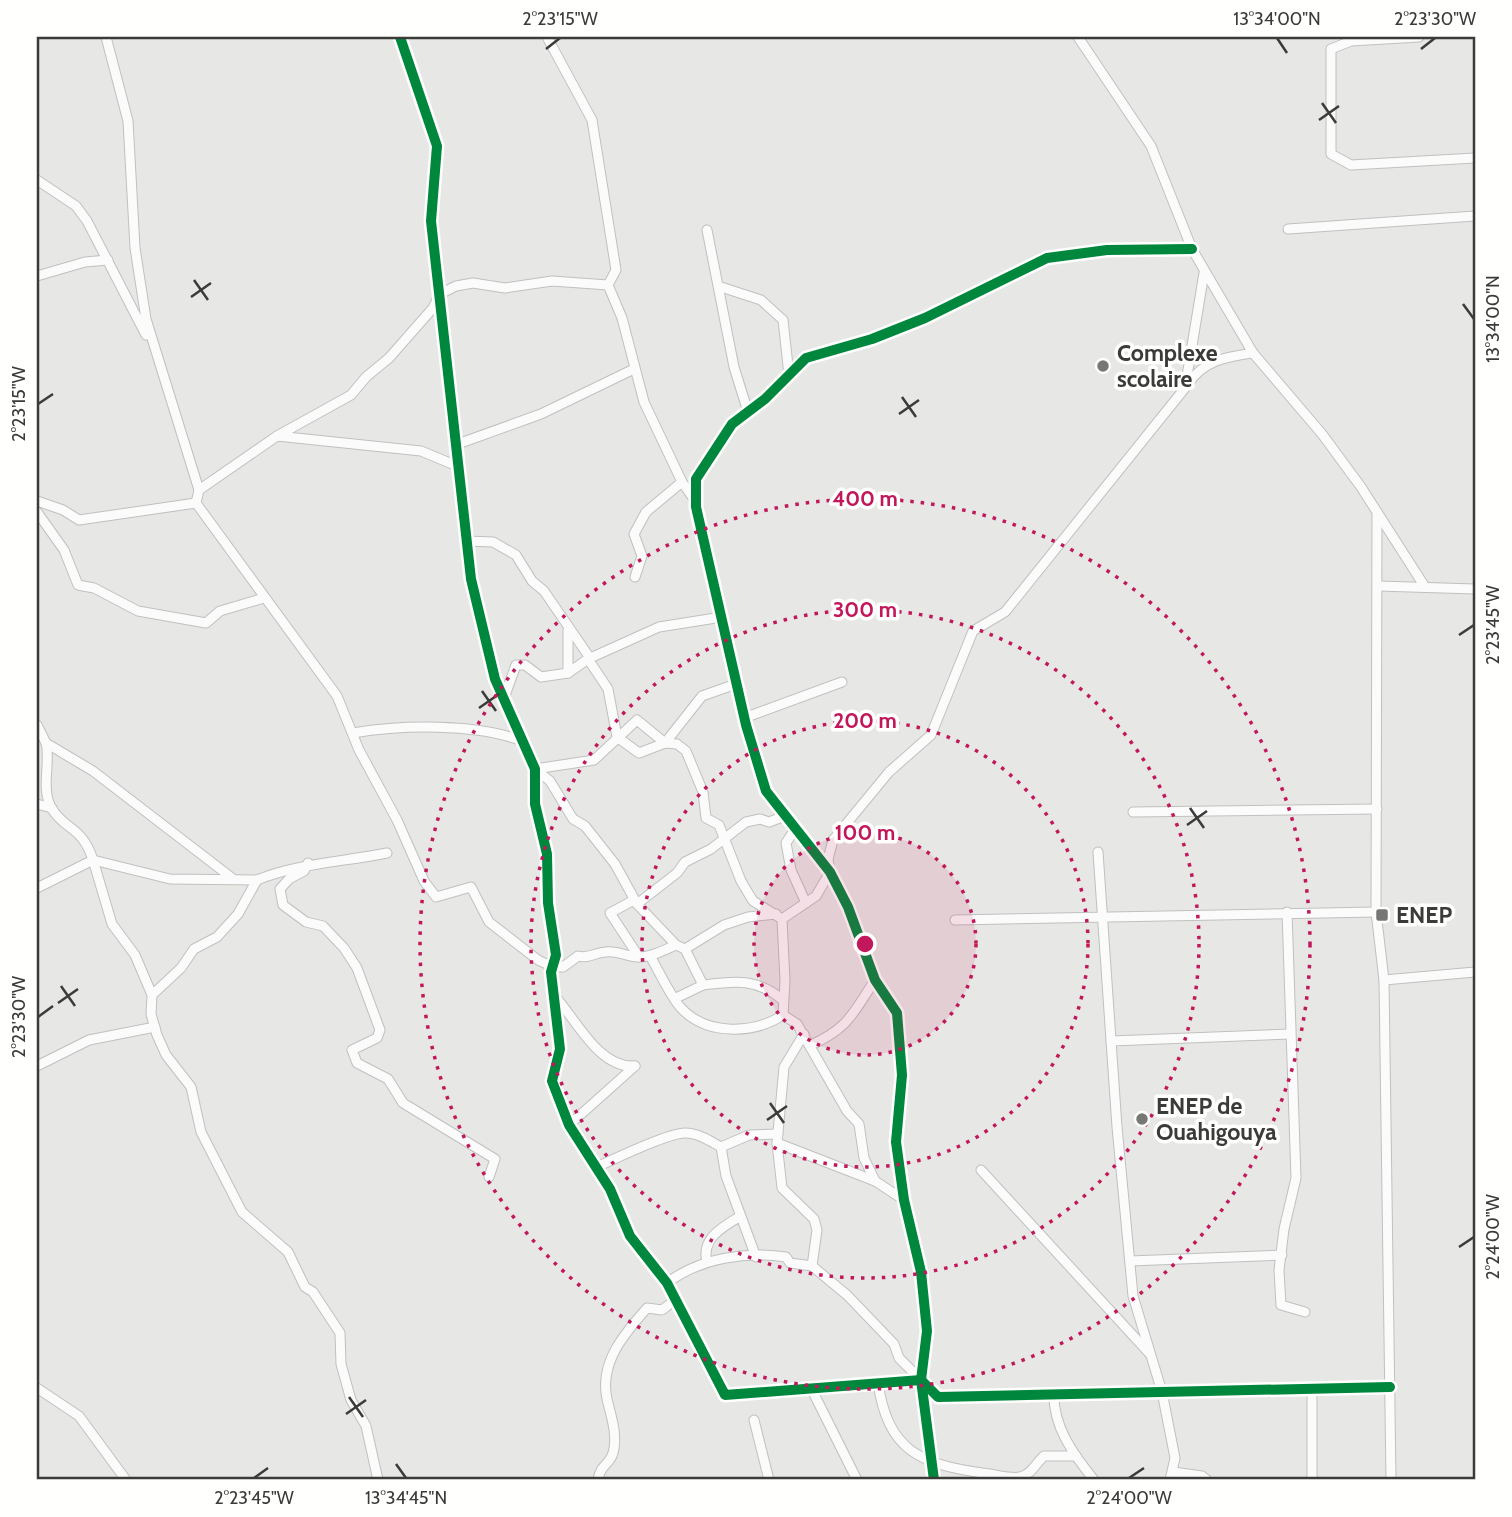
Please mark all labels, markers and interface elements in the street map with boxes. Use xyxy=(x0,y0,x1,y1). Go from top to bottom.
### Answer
text: 2°23'15"W xyxy=(522,8,598,30)
text: 13°34'00"N xyxy=(1233,8,1321,30)
text: 2°23'30"W xyxy=(1394,8,1476,30)
text: 13°34'00"N xyxy=(1482,275,1504,363)
place label: Complexe scolaire xyxy=(1117,339,1218,393)
marker: Complexe scolaire xyxy=(1095,358,1111,374)
text: 2°23'15"W xyxy=(8,366,30,442)
text: 400 m xyxy=(832,486,898,511)
text: 2°23'45"W xyxy=(1482,585,1504,665)
text: 300 m xyxy=(833,597,897,622)
text: 200 m xyxy=(833,708,897,733)
text: 100 m xyxy=(835,820,895,845)
place label: ENEP xyxy=(1396,901,1452,929)
marker: ENEP xyxy=(1374,907,1390,923)
centre of rings xyxy=(853,932,877,956)
text: 2°23'30"W xyxy=(8,976,30,1058)
place label: ENEP de Ouahigouya xyxy=(1156,1092,1277,1146)
marker: ENEP de Ouahigouya xyxy=(1134,1111,1150,1127)
text: 2°24'00"W xyxy=(1482,1194,1504,1280)
text: 2°23'45"W xyxy=(214,1487,294,1509)
text: 13°34'45"N xyxy=(365,1487,447,1509)
text: 2°24'00"W xyxy=(1086,1487,1172,1509)

